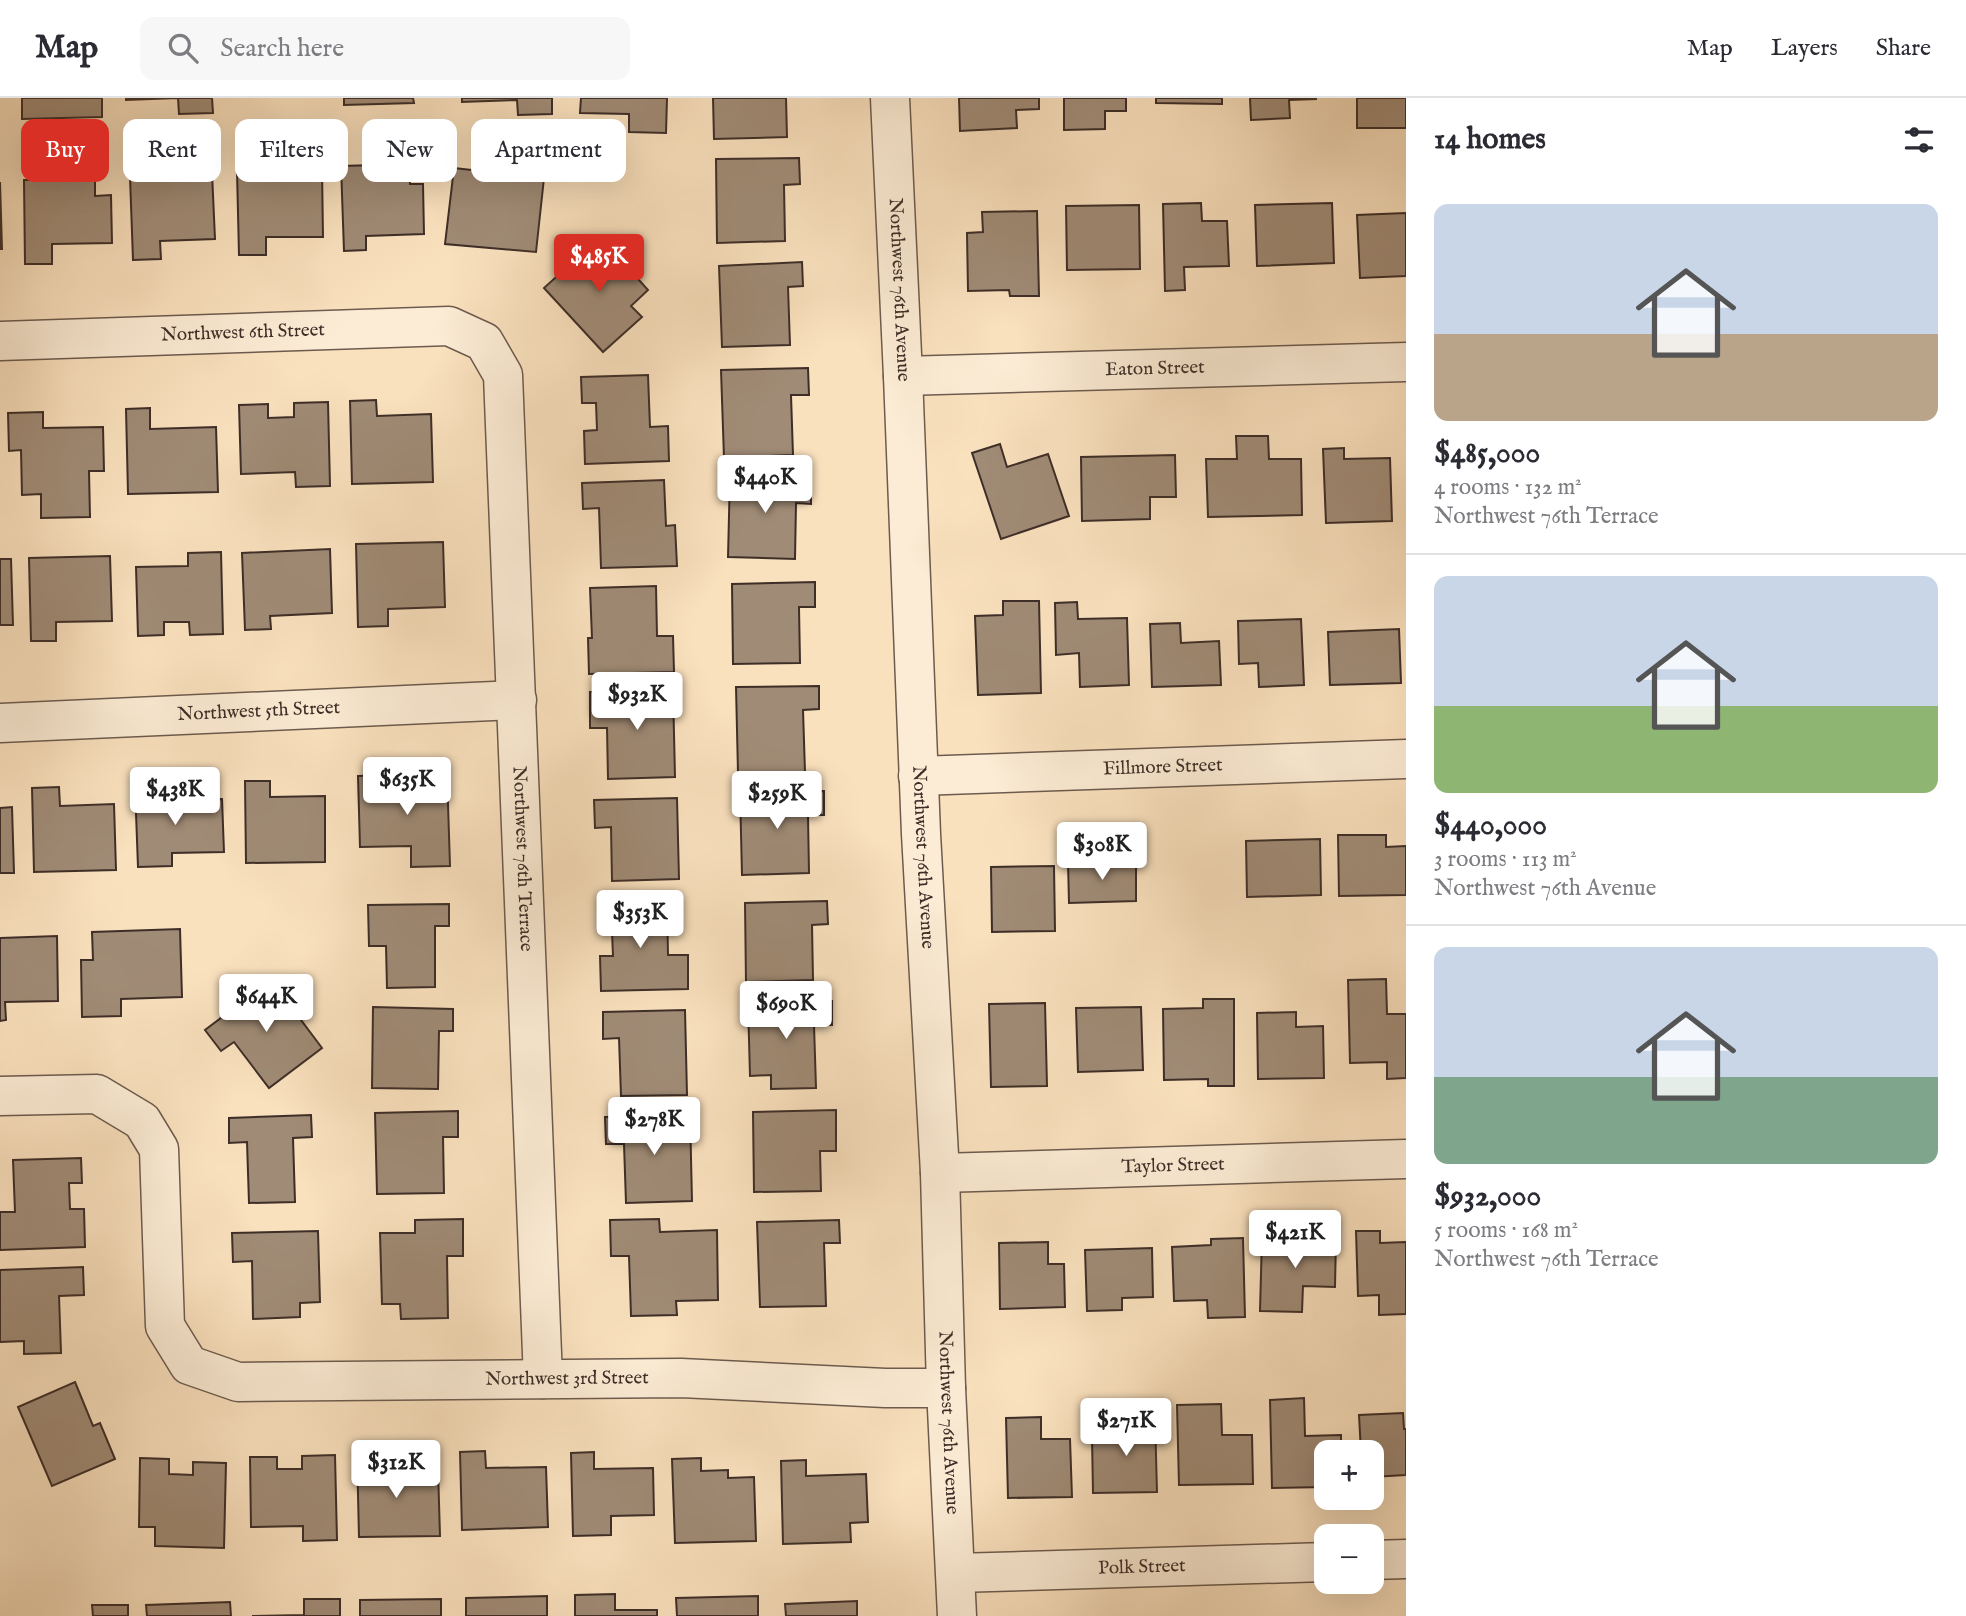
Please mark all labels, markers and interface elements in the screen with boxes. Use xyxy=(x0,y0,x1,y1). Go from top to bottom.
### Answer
search box xyxy=(140,17,630,80)
text: Map xyxy=(35,27,98,69)
icon: search xyxy=(164,29,202,67)
text: Search here xyxy=(220,32,344,65)
text: Map xyxy=(1687,33,1733,64)
text: Layers xyxy=(1771,33,1838,64)
text: Share xyxy=(1876,33,1931,64)
chip: Buy xyxy=(21,119,109,182)
chip: Rent xyxy=(123,119,221,182)
chip: Filters xyxy=(235,119,348,182)
chip: New xyxy=(362,119,457,182)
chip: Apartment xyxy=(471,119,626,182)
text: 14 homes xyxy=(1434,121,1546,159)
icon: filters xyxy=(1900,121,1938,159)
street label: Northwest 76th Avenue xyxy=(883,197,915,382)
pin: $485K xyxy=(550,234,648,294)
text: $485K xyxy=(570,242,628,271)
icon: home xyxy=(1623,250,1749,376)
street label: Northwest 6th Street xyxy=(160,318,326,348)
street label: Eaton Street xyxy=(1105,356,1205,382)
text: $485,000 xyxy=(1434,435,1540,473)
pin: $440K xyxy=(716,456,814,515)
text: $440K xyxy=(733,463,797,492)
text: 4 rooms · 132 m² xyxy=(1434,473,1582,502)
text: Northwest 76th Terrace xyxy=(1434,502,1659,531)
icon: home xyxy=(1623,622,1749,748)
pin: $932K xyxy=(588,672,686,732)
text: $932K xyxy=(608,680,666,709)
street label: Northwest 5th Street xyxy=(177,696,341,727)
street label: Fillmore Street xyxy=(1103,753,1223,782)
pin: $635K xyxy=(358,758,456,817)
text: $635K xyxy=(379,765,435,794)
street label: Northwest 76th Avenue xyxy=(906,765,939,950)
street label: Northwest 76th Terrace xyxy=(507,766,538,952)
pin: $438K xyxy=(126,768,224,827)
pin: $259K xyxy=(728,772,826,831)
text: $438K xyxy=(146,775,204,804)
text: $259K xyxy=(748,779,806,808)
text: $440,000 xyxy=(1434,807,1547,845)
pin: $308K xyxy=(1053,822,1151,882)
text: $308K xyxy=(1073,830,1131,859)
text: 3 rooms · 113 m² xyxy=(1434,845,1577,874)
text: Northwest 76th Avenue xyxy=(1434,874,1656,903)
pin: $353K xyxy=(591,890,689,950)
text: $353K xyxy=(613,898,667,927)
pin: $644K xyxy=(217,974,315,1034)
text: $644K xyxy=(235,982,297,1011)
pin: $690K xyxy=(737,982,835,1041)
text: $690K xyxy=(756,989,816,1018)
icon: home xyxy=(1623,993,1749,1119)
pin: $278K xyxy=(605,1098,703,1157)
text: $278K xyxy=(624,1105,684,1134)
street label: Taylor Street xyxy=(1121,1152,1225,1180)
text: $932,000 xyxy=(1434,1178,1541,1216)
pin: $421K xyxy=(1246,1210,1344,1270)
text: 5 rooms · 168 m² xyxy=(1434,1216,1578,1245)
text: $421K xyxy=(1265,1218,1325,1247)
text: Northwest 76th Terrace xyxy=(1434,1245,1659,1274)
street label: Northwest 76th Avenue xyxy=(932,1331,964,1515)
street label: Northwest 3rd Street xyxy=(485,1366,649,1392)
pin: $271K xyxy=(1077,1398,1175,1458)
text: $271K xyxy=(1096,1406,1156,1435)
pin: $312K xyxy=(347,1440,445,1500)
map controls xyxy=(1314,1440,1384,1594)
button: + xyxy=(1314,1440,1384,1510)
text: $312K xyxy=(367,1448,425,1477)
button: − xyxy=(1314,1524,1384,1594)
street label: Polk Street xyxy=(1098,1554,1187,1581)

